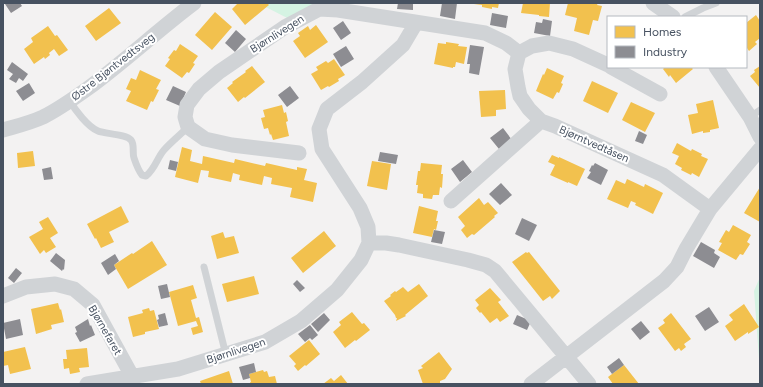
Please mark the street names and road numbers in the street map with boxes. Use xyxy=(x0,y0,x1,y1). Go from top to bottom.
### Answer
street label: Bjørnlivegen xyxy=(248,12,306,56)
street label: Østre Bjøntvedtsveg xyxy=(69,30,157,104)
street label: Bjørntvedtåsen xyxy=(557,123,631,165)
street label: Bjørnefaret xyxy=(86,303,124,357)
street label: Bjørnlivegen xyxy=(205,335,267,367)

